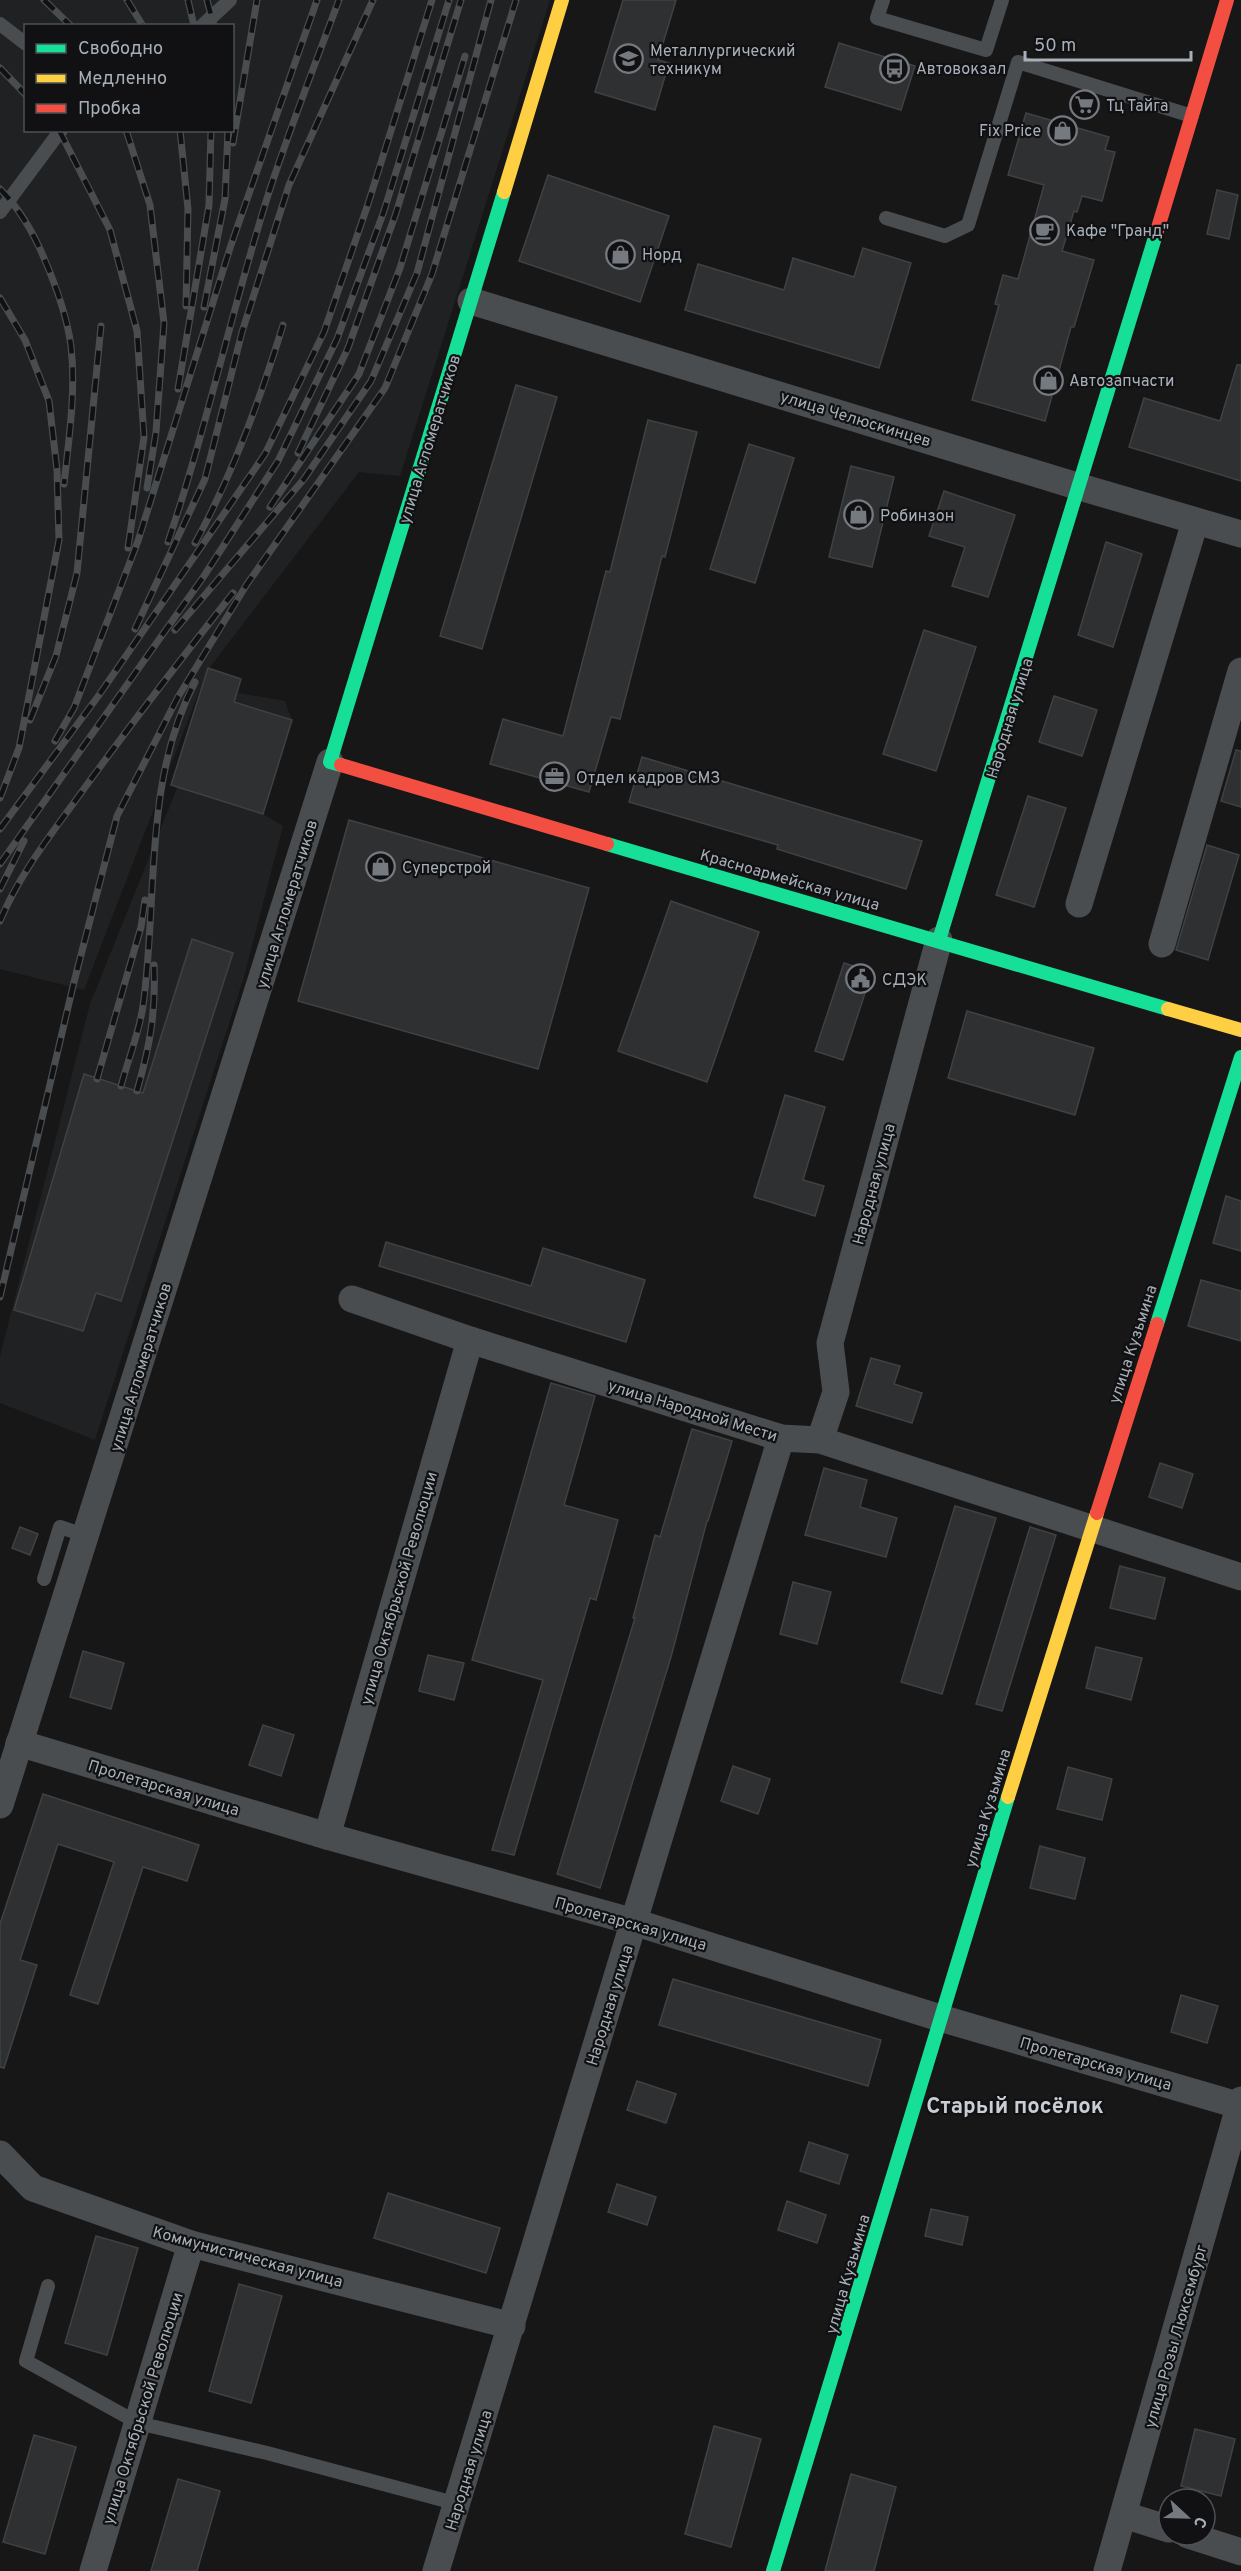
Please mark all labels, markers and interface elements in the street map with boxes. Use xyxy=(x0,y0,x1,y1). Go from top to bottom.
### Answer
legend xyxy=(24,24,234,132)
scale bar xyxy=(1025,24,1192,62)
text: 50 m xyxy=(1034,35,1076,58)
text: Свободно xyxy=(78,38,163,61)
place label: Металлургический техникум xyxy=(650,42,795,80)
school or university icon: Металлургический техникум xyxy=(613,43,645,75)
bus stop icon: Автовокзал xyxy=(879,52,911,84)
place label: Автовокзал xyxy=(916,60,1006,80)
text: Медленно xyxy=(78,68,167,91)
supermarket icon: Тц Тайга xyxy=(1069,89,1101,121)
place label: Тц Тайга xyxy=(1106,97,1169,117)
text: Пробка xyxy=(78,98,141,121)
shop icon: Fix Price xyxy=(1046,114,1078,146)
place label: Fix Price xyxy=(979,122,1041,142)
cafe icon: Кафе "Гранд" xyxy=(1029,214,1061,246)
place label: Кафе "Гранд" xyxy=(1066,222,1169,242)
shop icon: Норд xyxy=(605,238,637,270)
place label: Норд xyxy=(642,246,682,266)
street label: улица Агломератчиков xyxy=(396,353,466,527)
shop icon: Автозапчасти xyxy=(1032,364,1064,396)
place label: Автозапчасти xyxy=(1069,372,1174,392)
street label: улица Челюскинцев xyxy=(778,387,933,452)
shop icon: Робинзон xyxy=(843,499,875,531)
place label: Робинзон xyxy=(880,507,954,527)
street label: Народная улица xyxy=(983,656,1039,781)
office icon: Отдел кадров СМЗ xyxy=(539,761,571,793)
place label: Отдел кадров СМЗ xyxy=(576,769,720,789)
street label: улица Агломератчиков xyxy=(253,818,323,992)
street label: Красноармейская улица xyxy=(697,846,882,916)
shop icon: Суперстрой xyxy=(365,851,397,883)
place label: Суперстрой xyxy=(402,859,491,879)
public building icon: СДЭК xyxy=(845,963,877,995)
place label: СДЭК xyxy=(882,971,927,991)
street label: Народная улица xyxy=(849,1122,901,1247)
street label: улица Агломератчиков xyxy=(107,1281,177,1455)
street label: улица Кузьмина xyxy=(1105,1283,1163,1406)
street label: улица Народной Мести xyxy=(605,1377,780,1447)
street label: улица Октябрьской Революции xyxy=(357,1470,443,1708)
street label: улица Кузьмина xyxy=(961,1747,1017,1871)
street label: Пролетарская улица xyxy=(85,1756,241,1821)
street label: Пролетарская улица xyxy=(552,1894,709,1956)
street label: Народная улица xyxy=(583,1943,639,2068)
street label: Пролетарская улица xyxy=(1017,2034,1174,2096)
district label: Старый посёлок xyxy=(926,2094,1104,2121)
street label: улица Кузьмина xyxy=(822,2212,876,2337)
street label: Коммунистическая улица xyxy=(150,2223,345,2293)
street label: улица Розы Люксембург xyxy=(1141,2242,1213,2431)
street label: улица Октябрьской Революции xyxy=(99,2290,189,2527)
street label: Народная улица xyxy=(442,2408,498,2533)
north arrow xyxy=(1157,2487,1217,2547)
text: С xyxy=(1188,2513,1210,2530)

